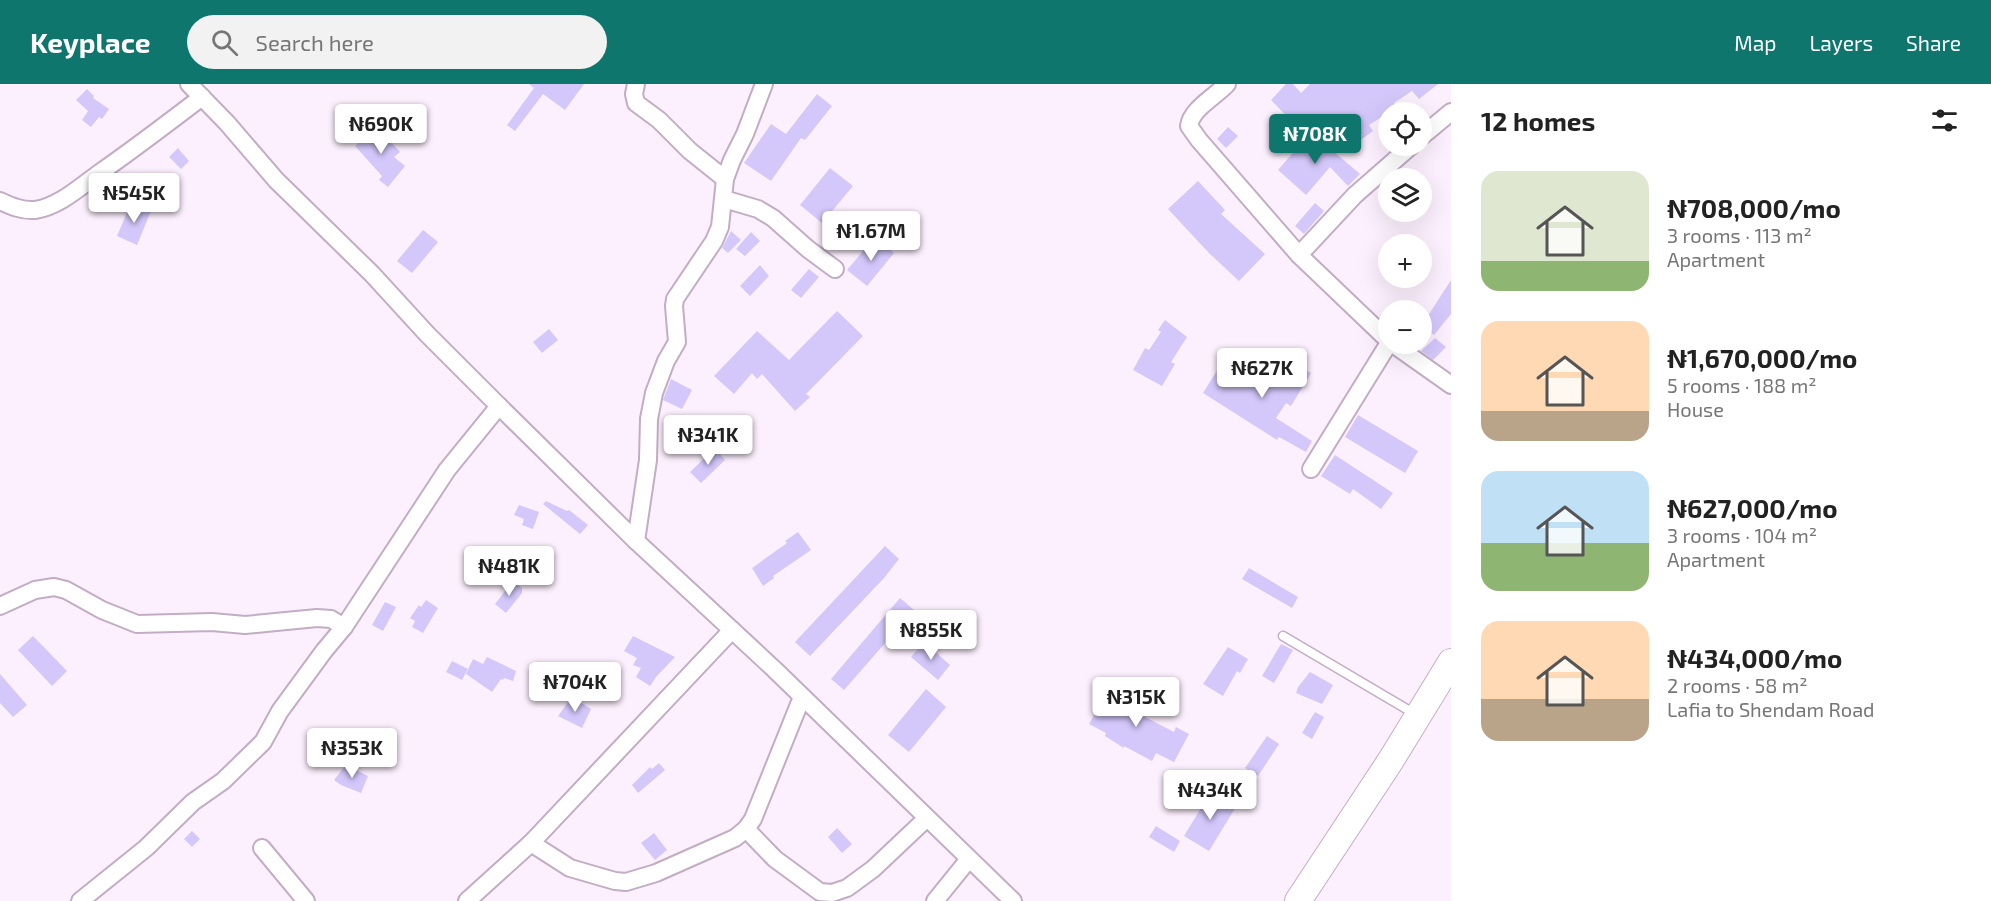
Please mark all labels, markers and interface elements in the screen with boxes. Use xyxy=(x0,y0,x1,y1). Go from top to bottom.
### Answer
search box xyxy=(187,15,607,69)
text: Keyplace xyxy=(30,25,151,59)
icon: search xyxy=(208,26,241,59)
text: Search here xyxy=(256,29,374,55)
text: Map xyxy=(1734,30,1776,55)
text: Layers xyxy=(1809,30,1873,55)
text: Share xyxy=(1906,30,1961,55)
map controls xyxy=(1378,102,1432,354)
button: locate xyxy=(1378,102,1432,156)
pin: ₦690K xyxy=(339,104,423,155)
icon: filters xyxy=(1928,104,1961,137)
text: 12 homes xyxy=(1481,105,1595,136)
text: ₦690K xyxy=(349,111,413,135)
pin: ₦708K xyxy=(1273,114,1357,165)
text: ₦708K xyxy=(1283,121,1347,145)
button: layers xyxy=(1378,168,1432,222)
pin: ₦545K xyxy=(92,173,176,224)
text: ₦545K xyxy=(103,180,165,204)
text: ₦708,000/mo xyxy=(1667,192,1841,223)
icon: home xyxy=(1529,195,1601,267)
pin: ₦1.67M xyxy=(822,211,920,262)
text: ₦1.67M xyxy=(836,218,906,242)
text: 3 rooms · 113 m² xyxy=(1667,223,1812,247)
button: + xyxy=(1378,234,1432,288)
text: Apartment xyxy=(1667,247,1765,271)
button: − xyxy=(1378,300,1432,354)
text: ₦1,670,000/mo xyxy=(1667,342,1857,373)
icon: home xyxy=(1529,345,1601,417)
pin: ₦627K xyxy=(1220,348,1304,399)
text: ₦627K xyxy=(1231,355,1293,379)
text: 5 rooms · 188 m² xyxy=(1667,373,1816,397)
text: House xyxy=(1667,397,1724,421)
pin: ₦341K xyxy=(666,415,750,466)
text: ₦341K xyxy=(678,422,738,446)
text: ₦627,000/mo xyxy=(1667,492,1837,523)
icon: home xyxy=(1529,495,1601,567)
text: 3 rooms · 104 m² xyxy=(1667,523,1817,547)
pin: ₦481K xyxy=(467,546,551,597)
text: Apartment xyxy=(1667,547,1765,571)
text: ₦481K xyxy=(478,553,540,577)
pin: ₦855K xyxy=(889,610,973,661)
text: ₦855K xyxy=(900,617,962,641)
text: ₦434,000/mo xyxy=(1667,642,1842,673)
icon: home xyxy=(1529,645,1601,717)
pin: ₦704K xyxy=(533,662,617,713)
text: ₦704K xyxy=(543,669,607,693)
text: 2 rooms · 58 m² xyxy=(1667,673,1808,697)
pin: ₦315K xyxy=(1094,677,1178,728)
text: ₦315K xyxy=(1106,684,1166,708)
text: Lafia to Shendam Road xyxy=(1667,697,1875,721)
pin: ₦353K xyxy=(310,728,394,779)
text: ₦353K xyxy=(321,735,383,759)
pin: ₦434K xyxy=(1168,770,1252,821)
text: ₦434K xyxy=(1178,777,1242,801)

